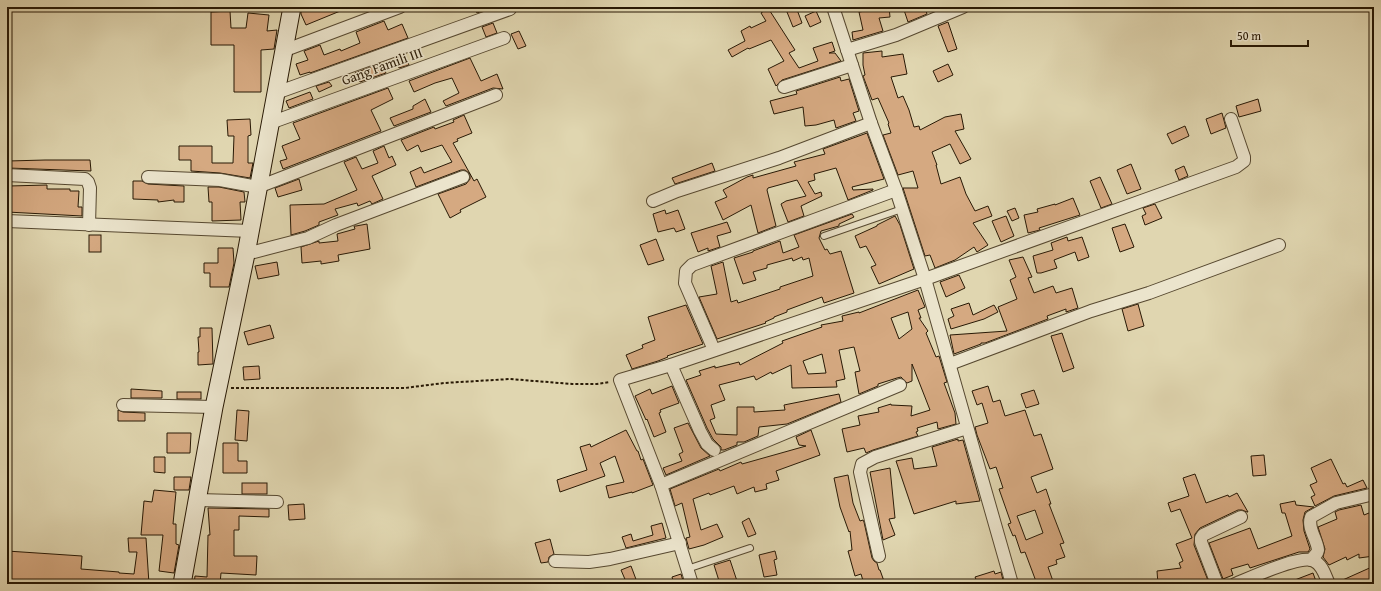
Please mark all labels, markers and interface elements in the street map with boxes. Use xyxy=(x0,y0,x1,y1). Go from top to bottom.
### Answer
scale bar xyxy=(1231,22,1308,48)
text: 50 m xyxy=(1237,27,1261,44)
street label: Gang Famili III xyxy=(339,42,425,90)

